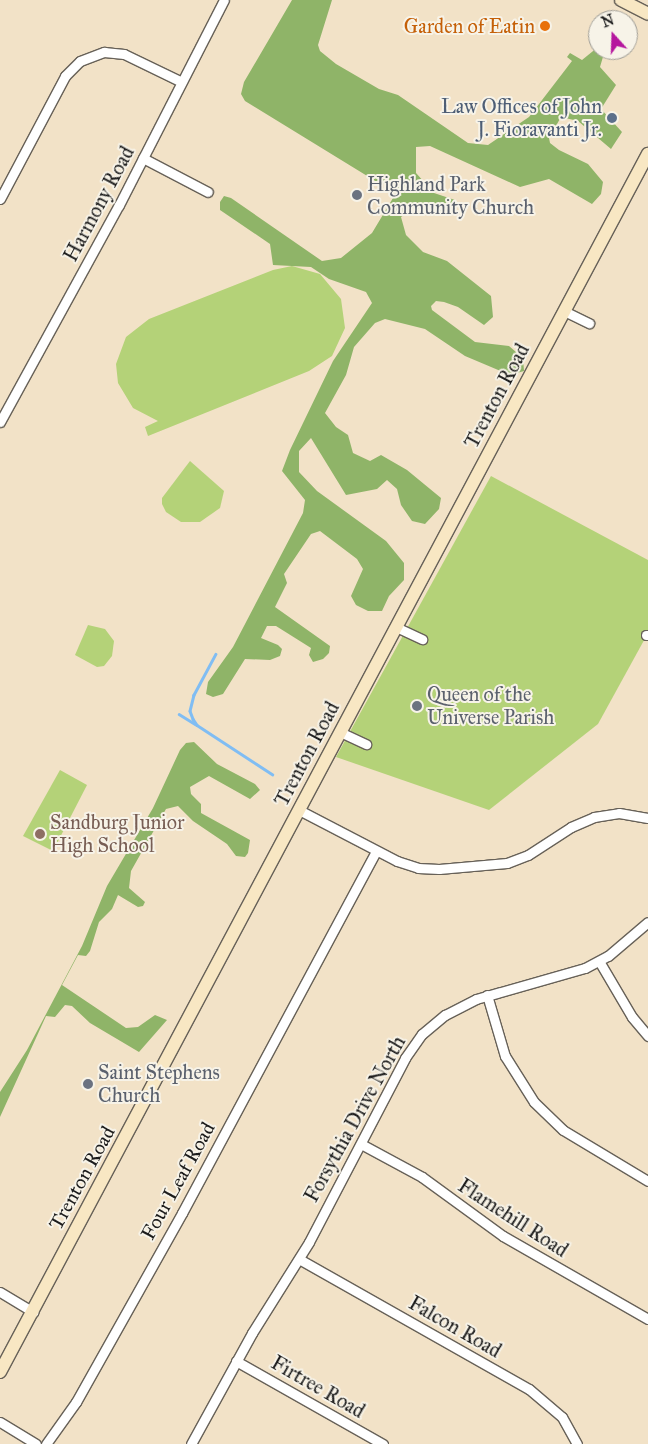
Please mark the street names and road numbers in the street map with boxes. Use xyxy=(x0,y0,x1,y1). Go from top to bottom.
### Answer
street label: Harmony Road xyxy=(59,142,139,266)
street label: Trenton Road xyxy=(459,340,535,452)
street label: Trenton Road xyxy=(269,698,345,810)
street label: Forsythia Drive North xyxy=(299,1032,411,1206)
street label: Four Leaf Road xyxy=(136,1118,220,1244)
street label: Trenton Road xyxy=(44,1122,120,1234)
street label: Flamehill Road xyxy=(454,1174,572,1262)
street label: Falcon Road xyxy=(404,1291,506,1363)
street label: Firtree Road xyxy=(267,1351,369,1423)

